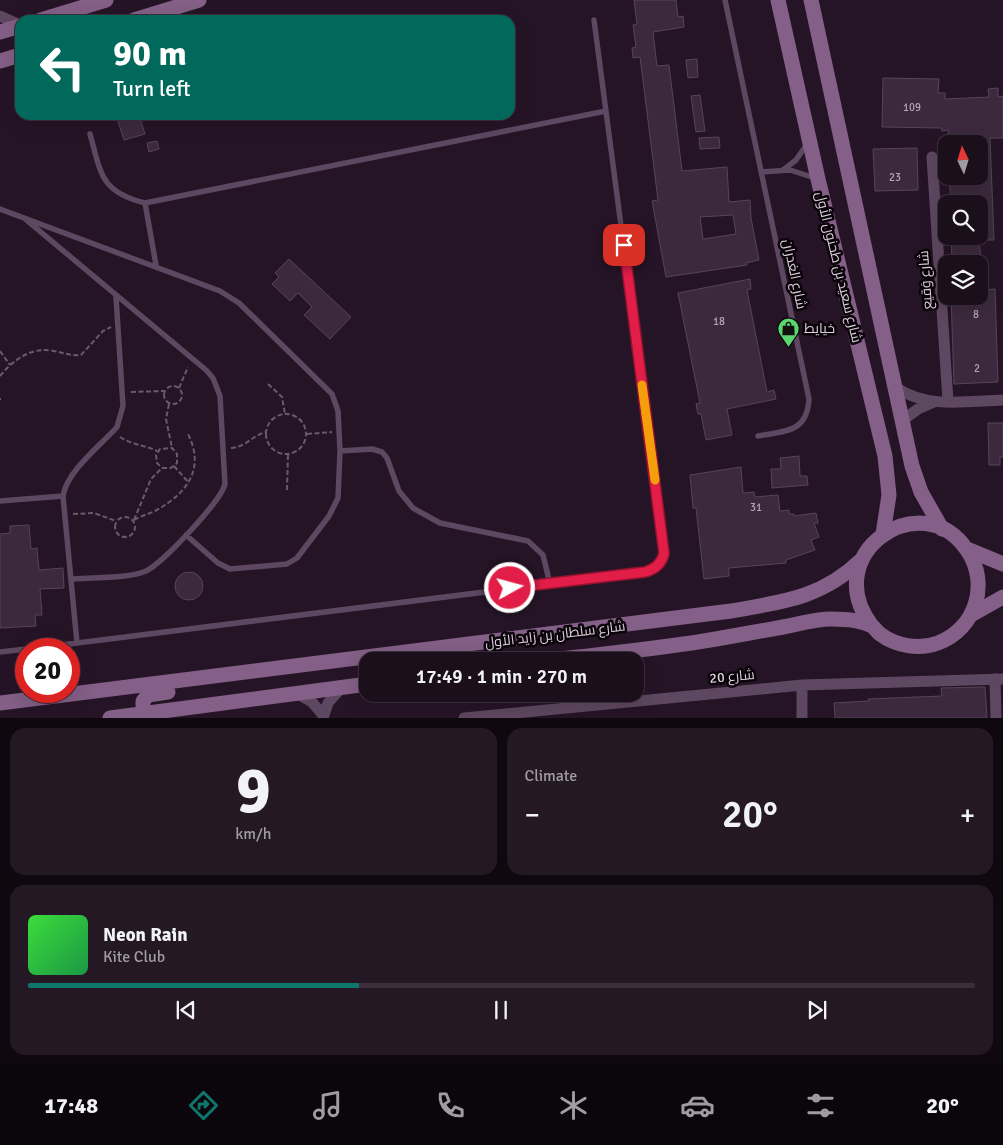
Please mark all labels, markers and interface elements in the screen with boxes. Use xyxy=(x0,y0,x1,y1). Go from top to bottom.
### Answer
text: 90 m xyxy=(113,32,187,75)
icon: left xyxy=(30,35,95,100)
text: Turn left xyxy=(113,75,191,102)
house number: 109 xyxy=(903,101,921,114)
north arrow xyxy=(938,135,988,185)
map controls xyxy=(938,135,988,305)
house number: 23 xyxy=(889,171,901,184)
street label: شارع سعيد بن طحنون الأول xyxy=(811,190,866,344)
button: search xyxy=(938,195,988,245)
pin xyxy=(603,224,645,266)
icon: arrive xyxy=(610,231,638,259)
street label: شارع الغدران xyxy=(779,238,810,311)
street label: شارع وَقيع xyxy=(915,250,936,310)
button: layers xyxy=(938,255,988,305)
house number: 8 xyxy=(973,308,979,321)
house number: 18 xyxy=(713,315,725,328)
shop icon: خيايط xyxy=(776,316,800,347)
place label: خيايط xyxy=(804,320,835,337)
house number: 2 xyxy=(974,362,980,375)
house number: 31 xyxy=(750,501,762,514)
position arrow xyxy=(483,561,535,613)
street label: شارع سلطان بن زايد الأول xyxy=(484,617,626,652)
speed limit sign: 20 xyxy=(15,638,80,703)
text: 17:49 · 1 min · 270 m xyxy=(416,665,587,689)
street label: شارع 20 xyxy=(709,666,755,687)
text: 9 xyxy=(236,751,271,831)
text: Climate xyxy=(525,766,577,786)
text: 20° xyxy=(722,791,778,838)
text: − xyxy=(525,798,540,832)
text: + xyxy=(960,798,975,832)
text: km/h xyxy=(235,824,271,844)
text: Neon Rain xyxy=(103,923,188,947)
text: Kite Club xyxy=(103,947,165,967)
icon: previous xyxy=(172,996,200,1024)
icon: pause xyxy=(487,996,515,1024)
icon: next xyxy=(803,996,831,1024)
icon: directions xyxy=(186,1088,221,1123)
icon: music xyxy=(310,1088,345,1123)
icon: phone xyxy=(433,1088,468,1123)
icon: climate xyxy=(556,1088,591,1123)
icon: car xyxy=(680,1088,715,1123)
icon: filters xyxy=(803,1088,838,1123)
text: 17:48 xyxy=(44,1092,98,1119)
text: 20° xyxy=(926,1092,959,1119)

